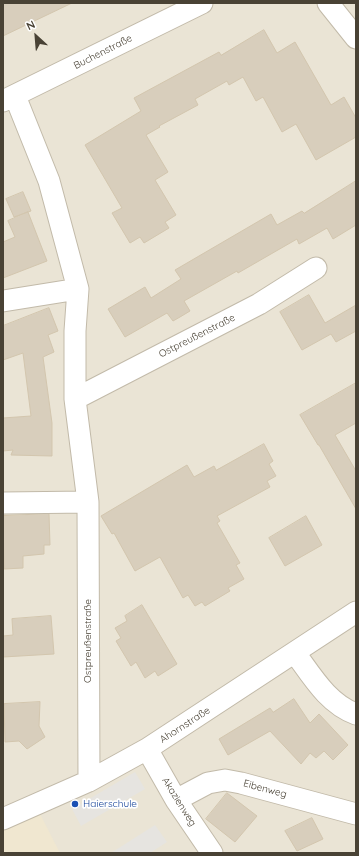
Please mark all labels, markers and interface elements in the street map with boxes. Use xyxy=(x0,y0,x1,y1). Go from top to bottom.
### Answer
north arrow xyxy=(16,16,56,56)
text: N xyxy=(24,17,37,33)
street label: Buchenstraße xyxy=(72,32,134,72)
street label: Ostpreußenstraße xyxy=(157,312,237,360)
street label: Ostpreußenstraße xyxy=(82,599,94,683)
street label: Ahornstraße xyxy=(158,704,212,746)
street label: Akazienweg xyxy=(159,775,199,829)
street label: Eibenweg xyxy=(242,777,288,801)
place label: Haierschule xyxy=(83,798,137,810)
marker: Haierschule xyxy=(70,799,80,809)

